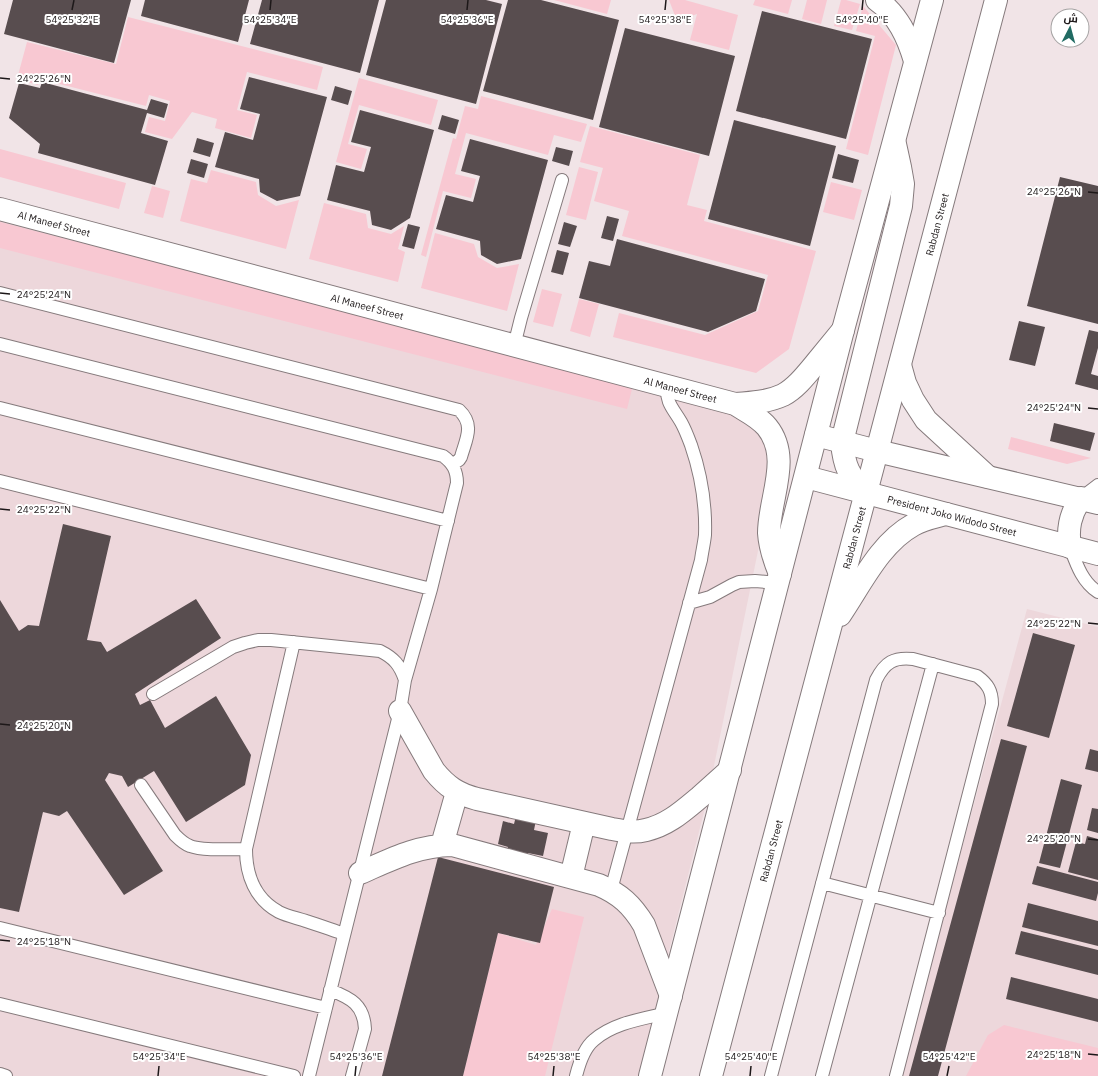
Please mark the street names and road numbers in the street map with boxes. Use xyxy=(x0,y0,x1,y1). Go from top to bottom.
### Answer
street label: Rabdan Street xyxy=(923,191,952,257)
street label: Al Maneef Street xyxy=(16,208,92,240)
street label: Al Maneef Street xyxy=(329,291,405,323)
street label: Al Maneef Street xyxy=(643,374,719,406)
street label: President Joko Widodo Street xyxy=(886,493,1018,539)
street label: Rabdan Street xyxy=(840,505,869,570)
street label: Rabdan Street xyxy=(757,818,786,884)

